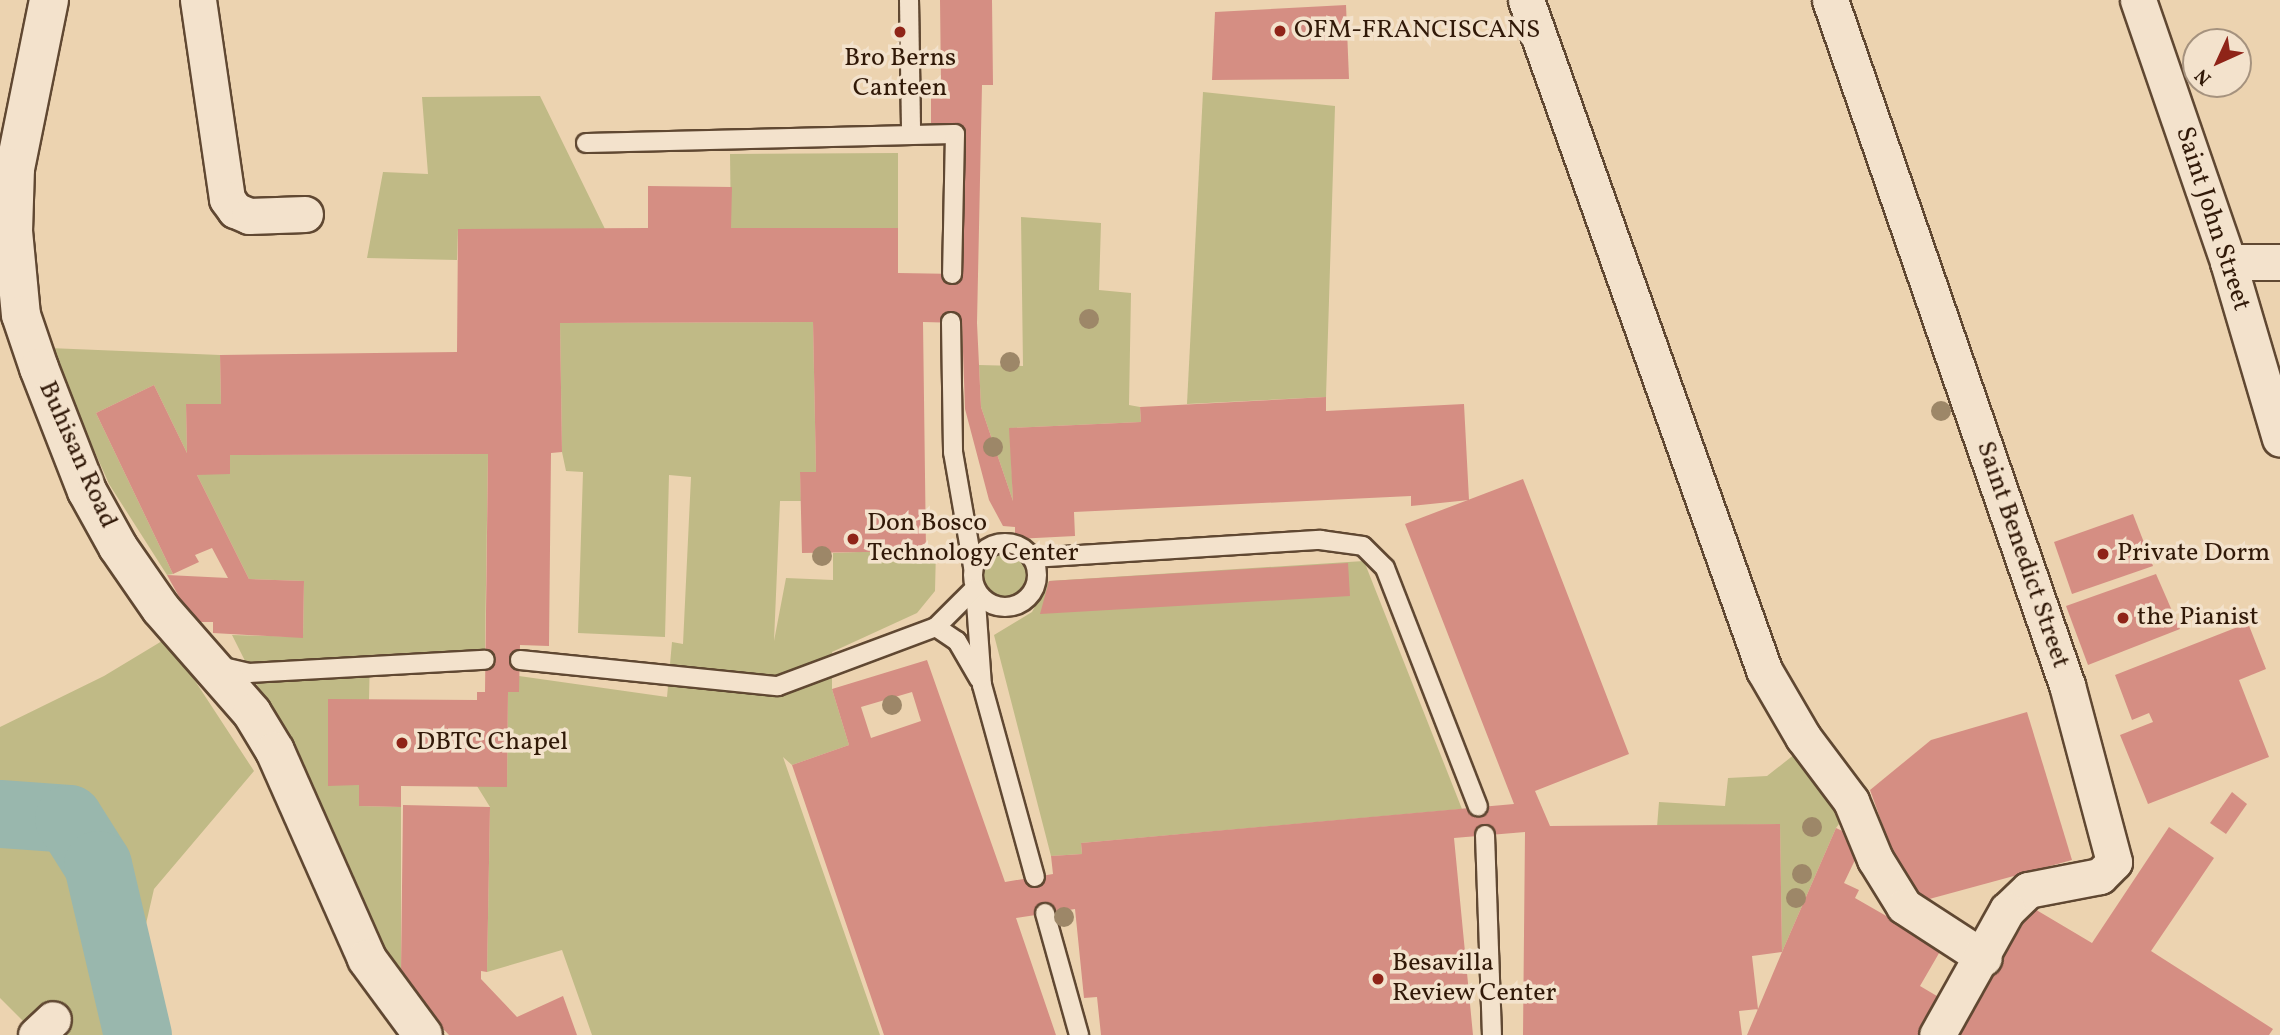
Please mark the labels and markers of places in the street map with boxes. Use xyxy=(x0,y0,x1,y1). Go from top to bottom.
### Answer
place label: OFM-FRANCISCANS xyxy=(1294,15,1540,47)
marker: OFM-FRANCISCANS xyxy=(1272,23,1288,39)
marker: Bro Berns Canteen xyxy=(892,24,908,40)
place label: Bro Berns Canteen xyxy=(844,43,956,104)
place label: Don Bosco Technology Center xyxy=(867,508,1079,570)
marker: Don Bosco Technology Center xyxy=(845,531,861,547)
place label: Private Dorm xyxy=(2117,538,2270,570)
marker: Private Dorm xyxy=(2095,546,2111,562)
place label: the Pianist xyxy=(2137,602,2259,634)
marker: the Pianist xyxy=(2115,610,2131,626)
place label: DBTC Chapel xyxy=(416,727,568,759)
marker: DBTC Chapel xyxy=(394,735,410,751)
place label: Besavilla Review Center xyxy=(1392,948,1557,1010)
marker: Besavilla Review Center xyxy=(1370,971,1386,987)

